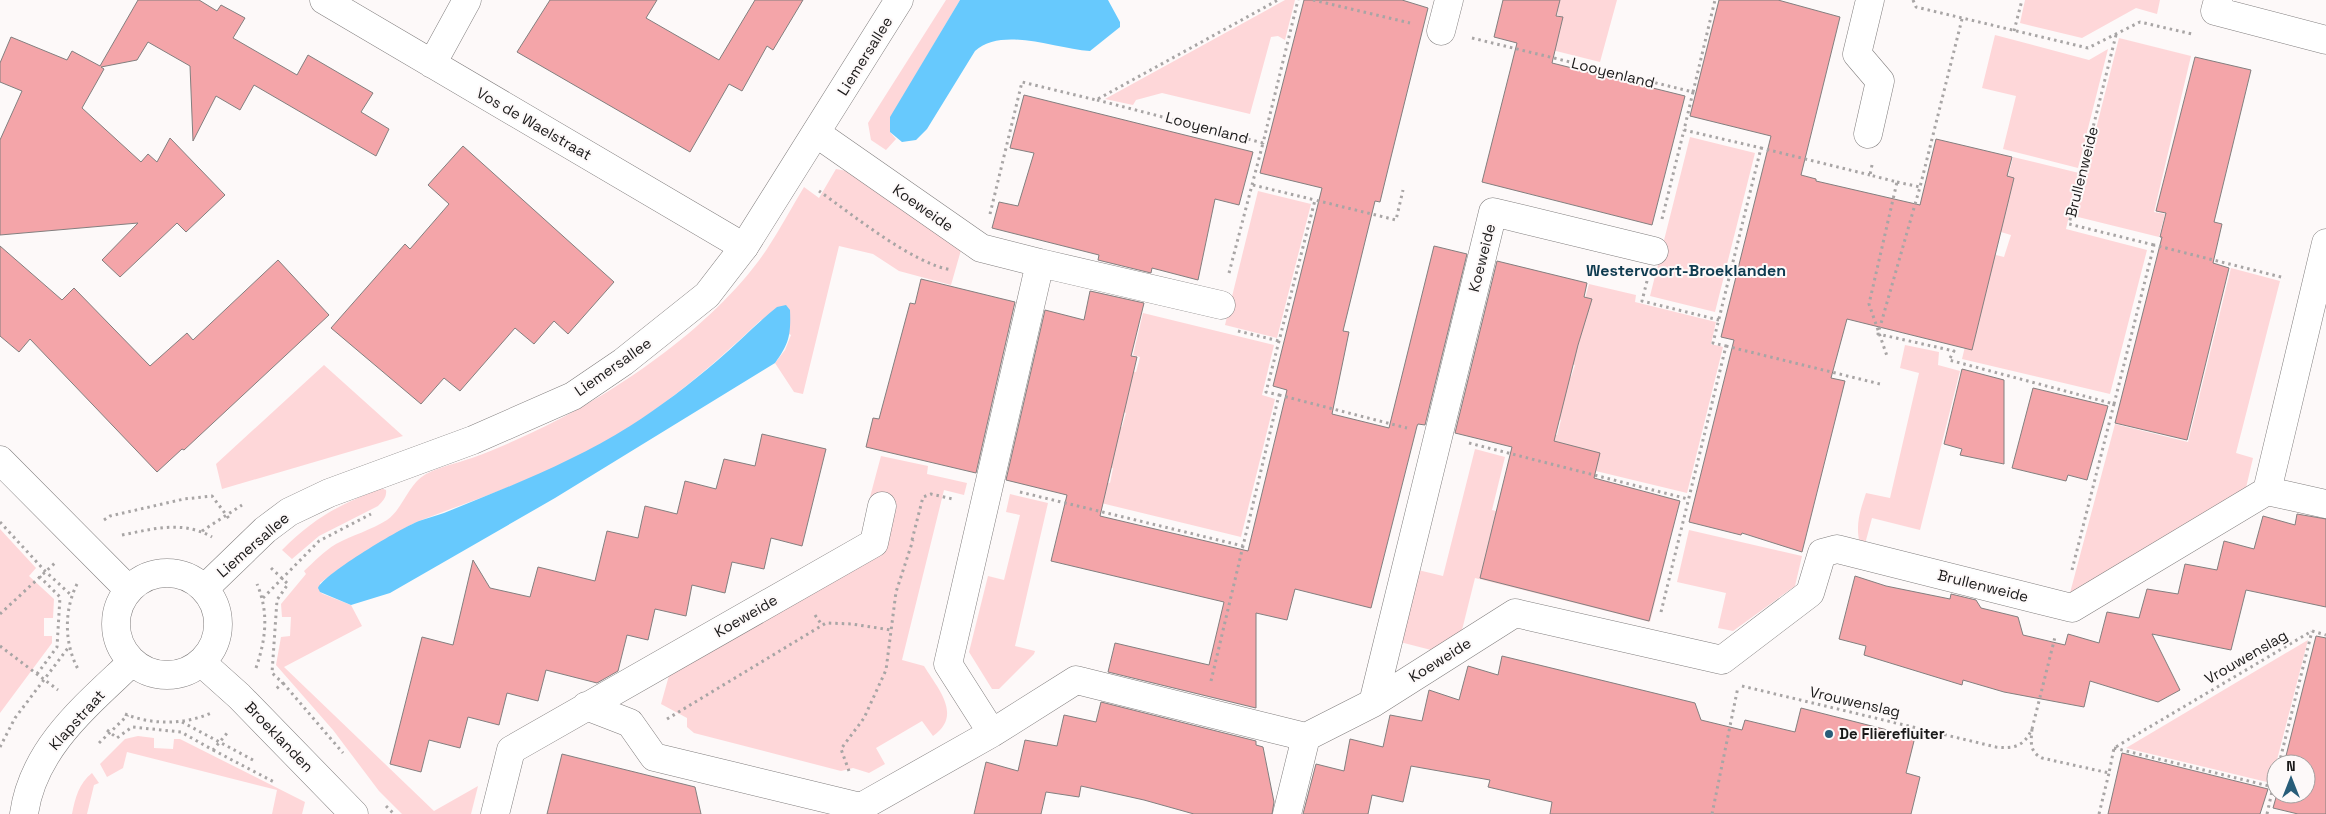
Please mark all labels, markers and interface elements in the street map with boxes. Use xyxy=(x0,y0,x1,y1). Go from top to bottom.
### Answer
street label: Liemersallee xyxy=(833,13,896,99)
street label: Looyenland xyxy=(1570,53,1657,92)
street label: Vos de Waelstraat xyxy=(473,83,595,164)
street label: Looyenland xyxy=(1164,107,1251,148)
street label: Brullenweide xyxy=(2061,124,2102,219)
street label: Koeweide xyxy=(889,180,957,235)
street label: Koeweide xyxy=(1464,222,1499,294)
district label: Westervoort-Broeklanden xyxy=(1586,260,1786,281)
street label: Liemersallee xyxy=(571,333,655,400)
street label: Liemersallee xyxy=(213,508,293,581)
street label: Brullenweide xyxy=(1936,565,2031,606)
street label: Koeweide xyxy=(711,590,781,641)
street label: Vrouwenslag xyxy=(2201,625,2291,688)
street label: Koeweide xyxy=(1405,633,1474,686)
street label: Vrouwenslag xyxy=(1808,682,1902,721)
street label: Klapstraat xyxy=(45,685,109,754)
street label: Broeklanden xyxy=(241,697,318,776)
place label: De Flierefluiter xyxy=(1839,724,1945,743)
marker: De Flierefluiter xyxy=(1823,728,1835,740)
north arrow xyxy=(2266,754,2316,804)
text: N xyxy=(2286,757,2296,775)

